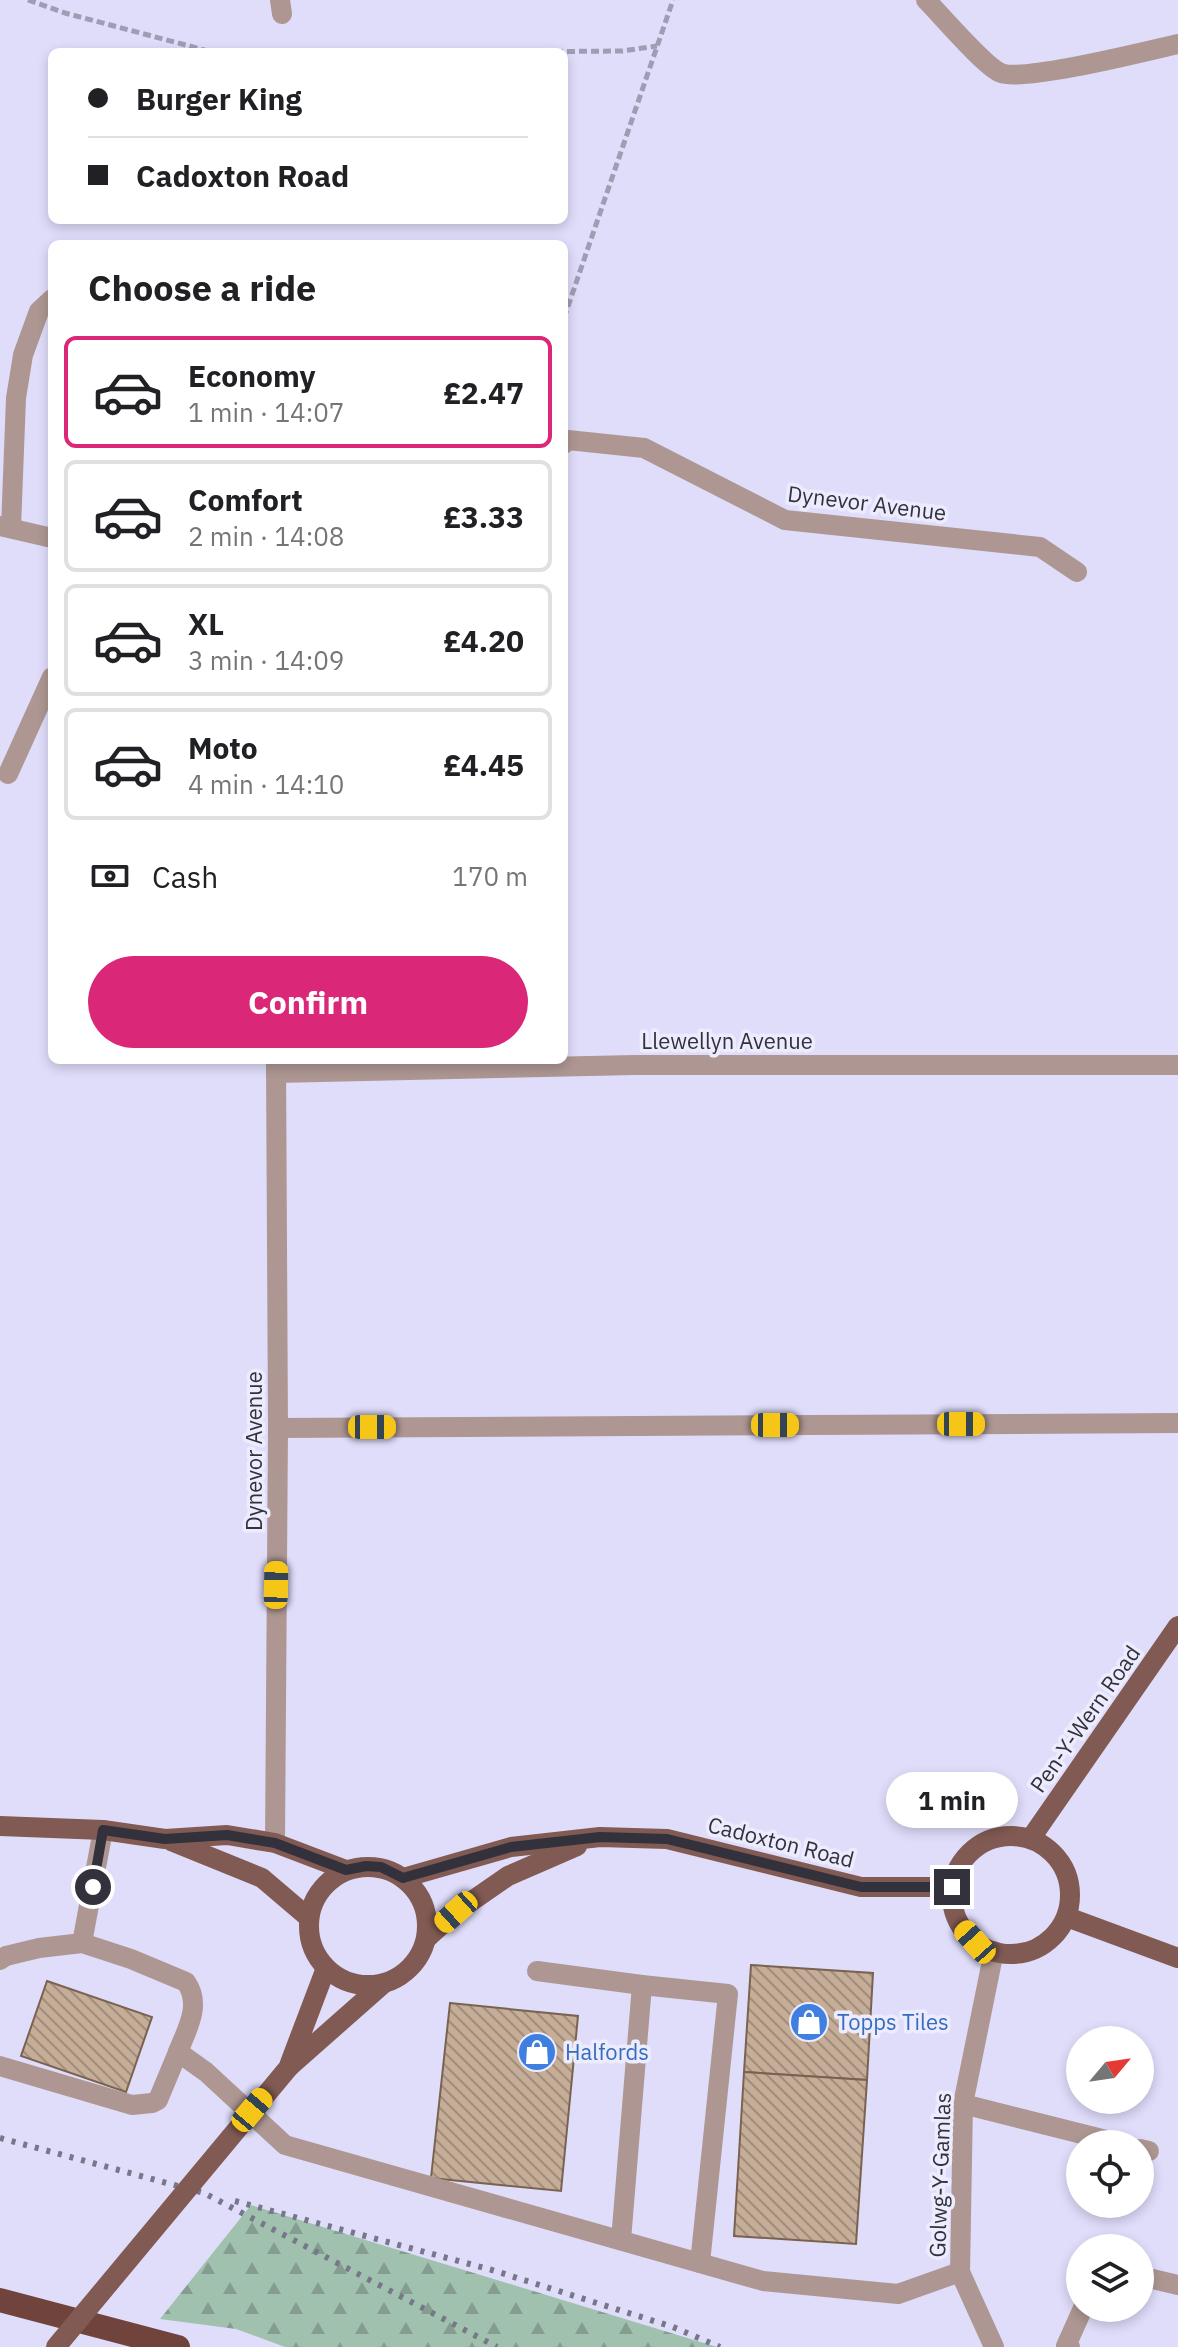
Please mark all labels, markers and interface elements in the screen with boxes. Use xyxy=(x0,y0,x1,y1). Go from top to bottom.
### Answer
text: Burger King xyxy=(136,79,302,118)
text: Cadoxton Road xyxy=(136,156,349,195)
text: Choose a ride xyxy=(88,264,316,311)
icon: car xyxy=(92,356,164,428)
text: Economy xyxy=(188,356,316,395)
text: £2.47 xyxy=(443,373,524,412)
text: 1 min · 14:07 xyxy=(188,395,344,429)
street label: Dynevor Avenue xyxy=(786,478,948,527)
icon: car xyxy=(92,480,164,552)
text: Comfort xyxy=(188,480,303,519)
text: £3.33 xyxy=(443,497,524,536)
text: 2 min · 14:08 xyxy=(188,519,344,553)
icon: car xyxy=(92,604,164,676)
text: XL xyxy=(188,604,224,643)
text: £4.20 xyxy=(443,621,524,660)
text: 3 min · 14:09 xyxy=(188,643,344,677)
icon: car xyxy=(92,728,164,800)
text: Moto xyxy=(188,728,258,767)
text: £4.45 xyxy=(443,745,524,784)
text: 4 min · 14:10 xyxy=(188,767,344,801)
icon: cash xyxy=(88,854,132,898)
text: Cash xyxy=(152,857,218,896)
text: 170 m xyxy=(452,859,528,893)
button: Confirm xyxy=(88,956,528,1048)
street label: Llewellyn Avenue xyxy=(641,1026,813,1055)
street label: Dynevor Avenue xyxy=(239,1371,268,1531)
car xyxy=(937,1412,985,1436)
car xyxy=(751,1413,799,1437)
car xyxy=(348,1415,396,1439)
car xyxy=(264,1561,288,1609)
street label: Pen-Y-Wern Road xyxy=(1023,1639,1146,1798)
callout: 1 min xyxy=(886,1771,1018,1827)
text: 1 min xyxy=(918,1783,986,1817)
street label: Cadoxton Road xyxy=(705,1809,857,1874)
route start xyxy=(75,1869,111,1905)
route end xyxy=(934,1869,970,1905)
car xyxy=(430,1887,482,1937)
car xyxy=(950,1916,1000,1968)
shop icon: Topps Tiles xyxy=(788,2001,830,2043)
place label: Topps Tiles xyxy=(837,2007,949,2036)
north arrow xyxy=(1066,2026,1154,2114)
map controls xyxy=(1066,2026,1154,2322)
shop icon: Halfords xyxy=(516,2031,558,2073)
place label: Halfords xyxy=(565,2037,649,2066)
car xyxy=(227,2084,277,2136)
street label: Golwg-Y-Gamlas xyxy=(922,2092,957,2258)
button: locate xyxy=(1066,2130,1154,2218)
button: layers xyxy=(1066,2234,1154,2322)

